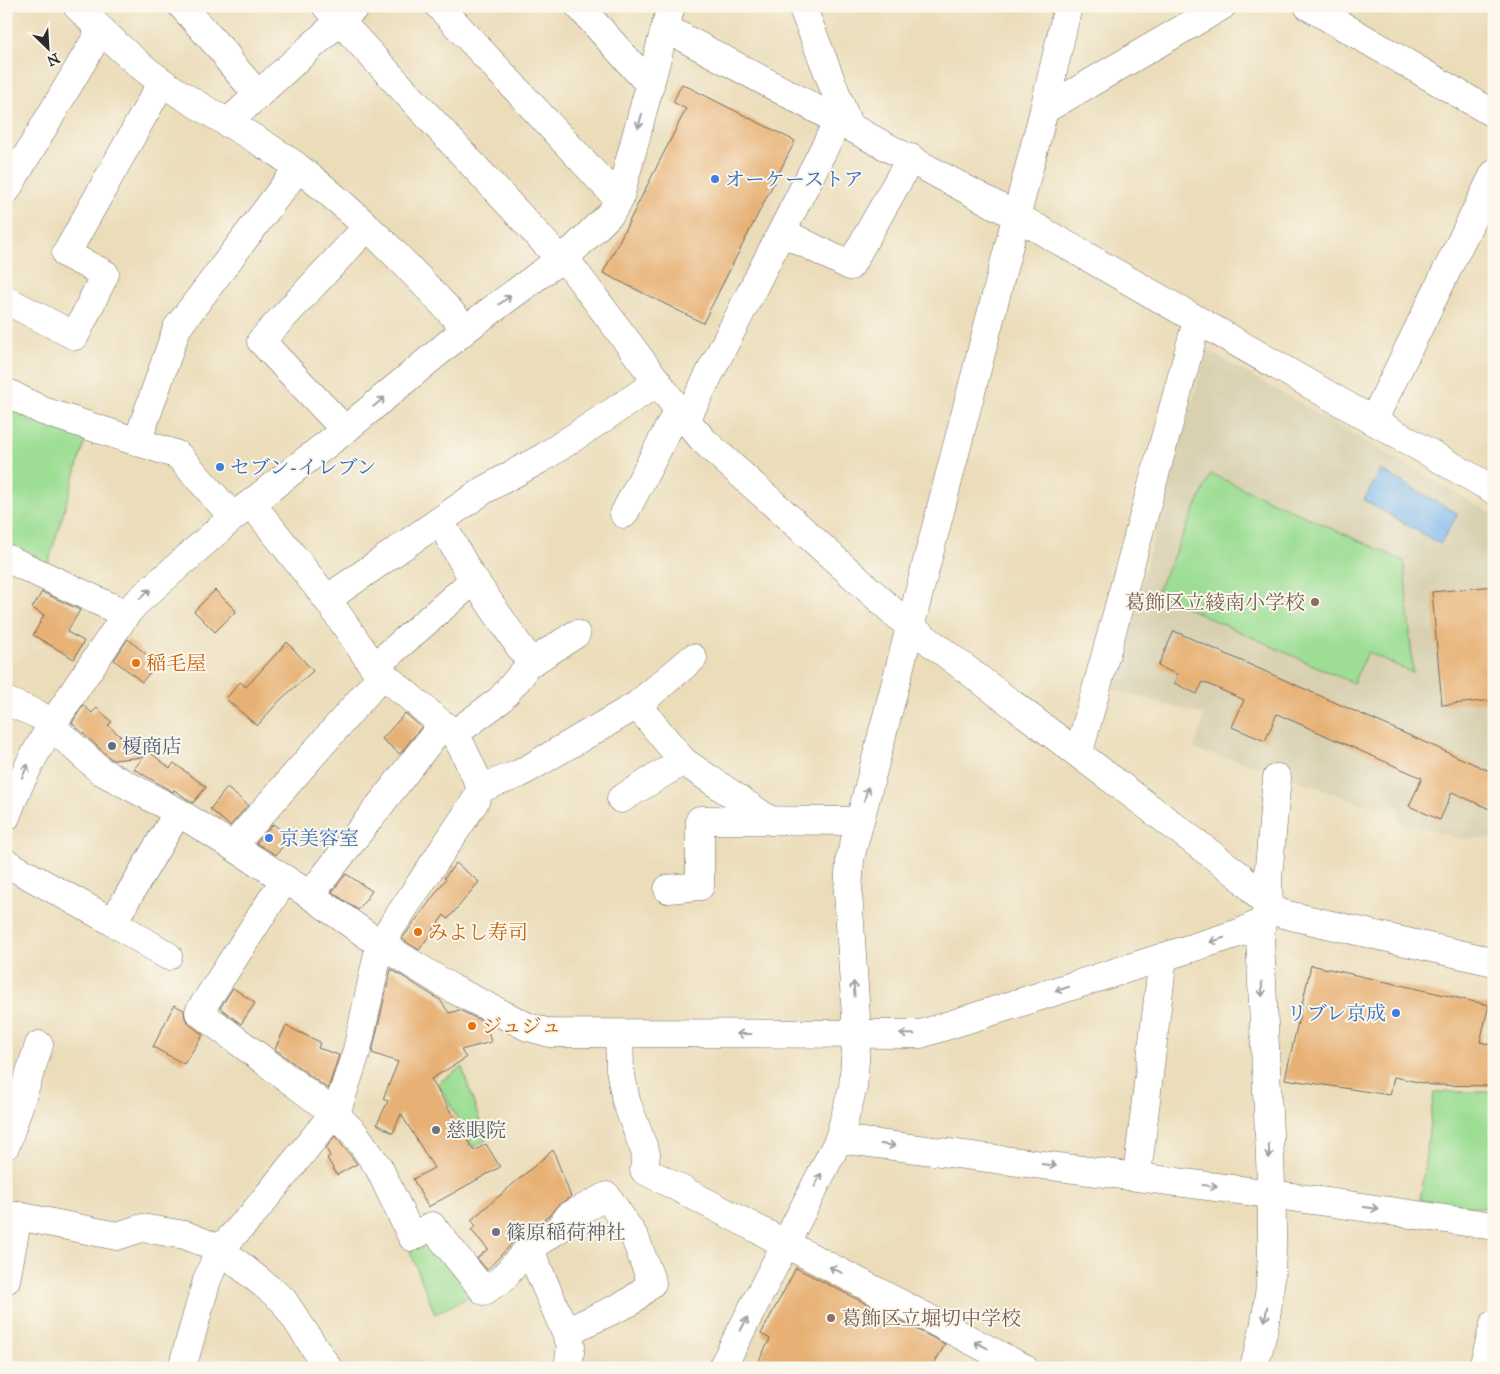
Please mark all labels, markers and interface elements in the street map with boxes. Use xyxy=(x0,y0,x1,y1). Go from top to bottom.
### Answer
north arrow xyxy=(22,22,72,72)
text: N xyxy=(44,49,62,70)
one-way arrow xyxy=(635,113,644,129)
place label: オーケーストア xyxy=(725,167,863,191)
marker: オーケーストア xyxy=(709,173,721,185)
one-way arrow xyxy=(498,295,512,305)
one-way arrow xyxy=(372,396,385,408)
place label: セブン-イレブン xyxy=(230,455,377,479)
marker: セブン-イレブン xyxy=(214,461,226,473)
one-way arrow xyxy=(139,589,152,600)
place label: 葛飾区立綾南小学校 xyxy=(1125,590,1305,614)
marker: 葛飾区立綾南小学校 xyxy=(1309,596,1321,608)
place label: 稲毛屋 xyxy=(146,651,206,675)
marker: 稲毛屋 xyxy=(130,657,142,669)
place label: 榎商店 xyxy=(122,734,182,758)
marker: 榎商店 xyxy=(106,740,118,752)
one-way arrow xyxy=(20,764,30,779)
one-way arrow xyxy=(861,787,871,803)
place label: 京美容室 xyxy=(279,826,359,850)
marker: 京美容室 xyxy=(263,832,275,844)
place label: みよし寿司 xyxy=(428,920,528,944)
marker: みよし寿司 xyxy=(412,926,424,938)
one-way arrow xyxy=(1210,935,1226,945)
one-way arrow xyxy=(1258,981,1267,997)
one-way arrow xyxy=(850,982,859,998)
one-way arrow xyxy=(1055,984,1071,994)
place label: リブレ京成 xyxy=(1287,1001,1386,1025)
marker: リブレ京成 xyxy=(1390,1007,1402,1019)
place label: ジュジュ xyxy=(482,1014,561,1038)
marker: ジュジュ xyxy=(466,1020,478,1032)
one-way arrow xyxy=(737,1029,753,1039)
one-way arrow xyxy=(899,1029,916,1039)
place label: 慈眼院 xyxy=(446,1118,506,1142)
marker: 慈眼院 xyxy=(430,1124,442,1136)
one-way arrow xyxy=(879,1140,895,1150)
one-way arrow xyxy=(1265,1143,1274,1159)
one-way arrow xyxy=(1041,1161,1057,1171)
one-way arrow xyxy=(814,1173,823,1188)
one-way arrow xyxy=(1202,1181,1218,1191)
one-way arrow xyxy=(1363,1204,1379,1214)
place label: 篠原稲荷神社 xyxy=(506,1220,626,1244)
marker: 篠原稲荷神社 xyxy=(490,1226,502,1238)
one-way arrow xyxy=(830,1265,844,1275)
one-way arrow xyxy=(1261,1305,1271,1321)
place label: 葛飾区立堀切中学校 xyxy=(841,1306,1021,1330)
marker: 葛飾区立堀切中学校 xyxy=(825,1312,837,1324)
one-way arrow xyxy=(739,1317,749,1332)
one-way arrow xyxy=(973,1340,988,1350)

